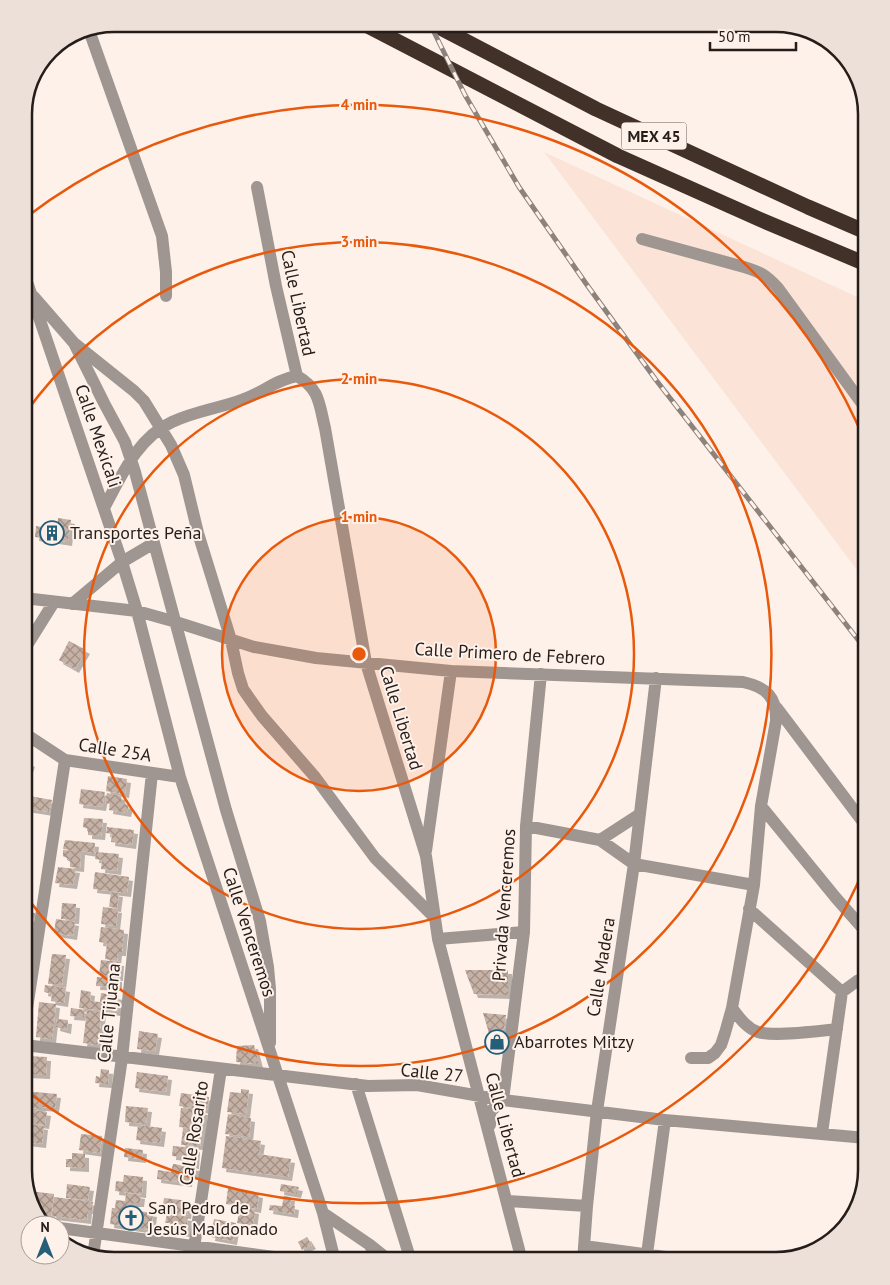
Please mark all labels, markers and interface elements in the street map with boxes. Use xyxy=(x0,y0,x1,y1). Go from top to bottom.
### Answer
scale bar xyxy=(710,20,796,52)
text: 50 m xyxy=(718,27,751,46)
text: 4 min xyxy=(341,95,377,114)
road number: MEX 45 xyxy=(622,122,686,150)
text: 3 min xyxy=(341,232,377,251)
street label: Calle Libertad xyxy=(276,248,321,358)
text: 2 min xyxy=(341,369,377,388)
street label: Calle Mexicali xyxy=(70,381,127,490)
text: 1 min xyxy=(341,507,377,526)
building icon: Transportes Peña xyxy=(39,520,65,546)
place label: Transportes Peña xyxy=(70,521,201,544)
street label: Calle Primero de Febrero xyxy=(414,637,606,670)
centre of rings xyxy=(350,645,368,663)
street label: Calle Libertad xyxy=(375,663,428,773)
street label: Calle 25A xyxy=(77,732,154,767)
street label: Privada Venceremos xyxy=(487,828,520,982)
street label: Calle Venceremos xyxy=(218,864,281,1000)
street label: Calle Madera xyxy=(581,916,620,1018)
street label: Calle Tijuana xyxy=(92,962,125,1064)
shop icon: Abarrotes Mitzy xyxy=(484,1029,510,1055)
place label: Abarrotes Mitzy xyxy=(514,1030,635,1053)
street label: Calle 27 xyxy=(400,1058,465,1087)
street label: Calle Libertad xyxy=(480,1070,531,1180)
street label: Calle Rosarito xyxy=(174,1079,213,1187)
place label: San Pedro de Jesús Maldonado xyxy=(147,1196,278,1240)
church icon: San Pedro de Jesús Maldonado xyxy=(118,1205,144,1231)
north arrow xyxy=(20,1215,70,1265)
text: N xyxy=(40,1218,50,1236)

